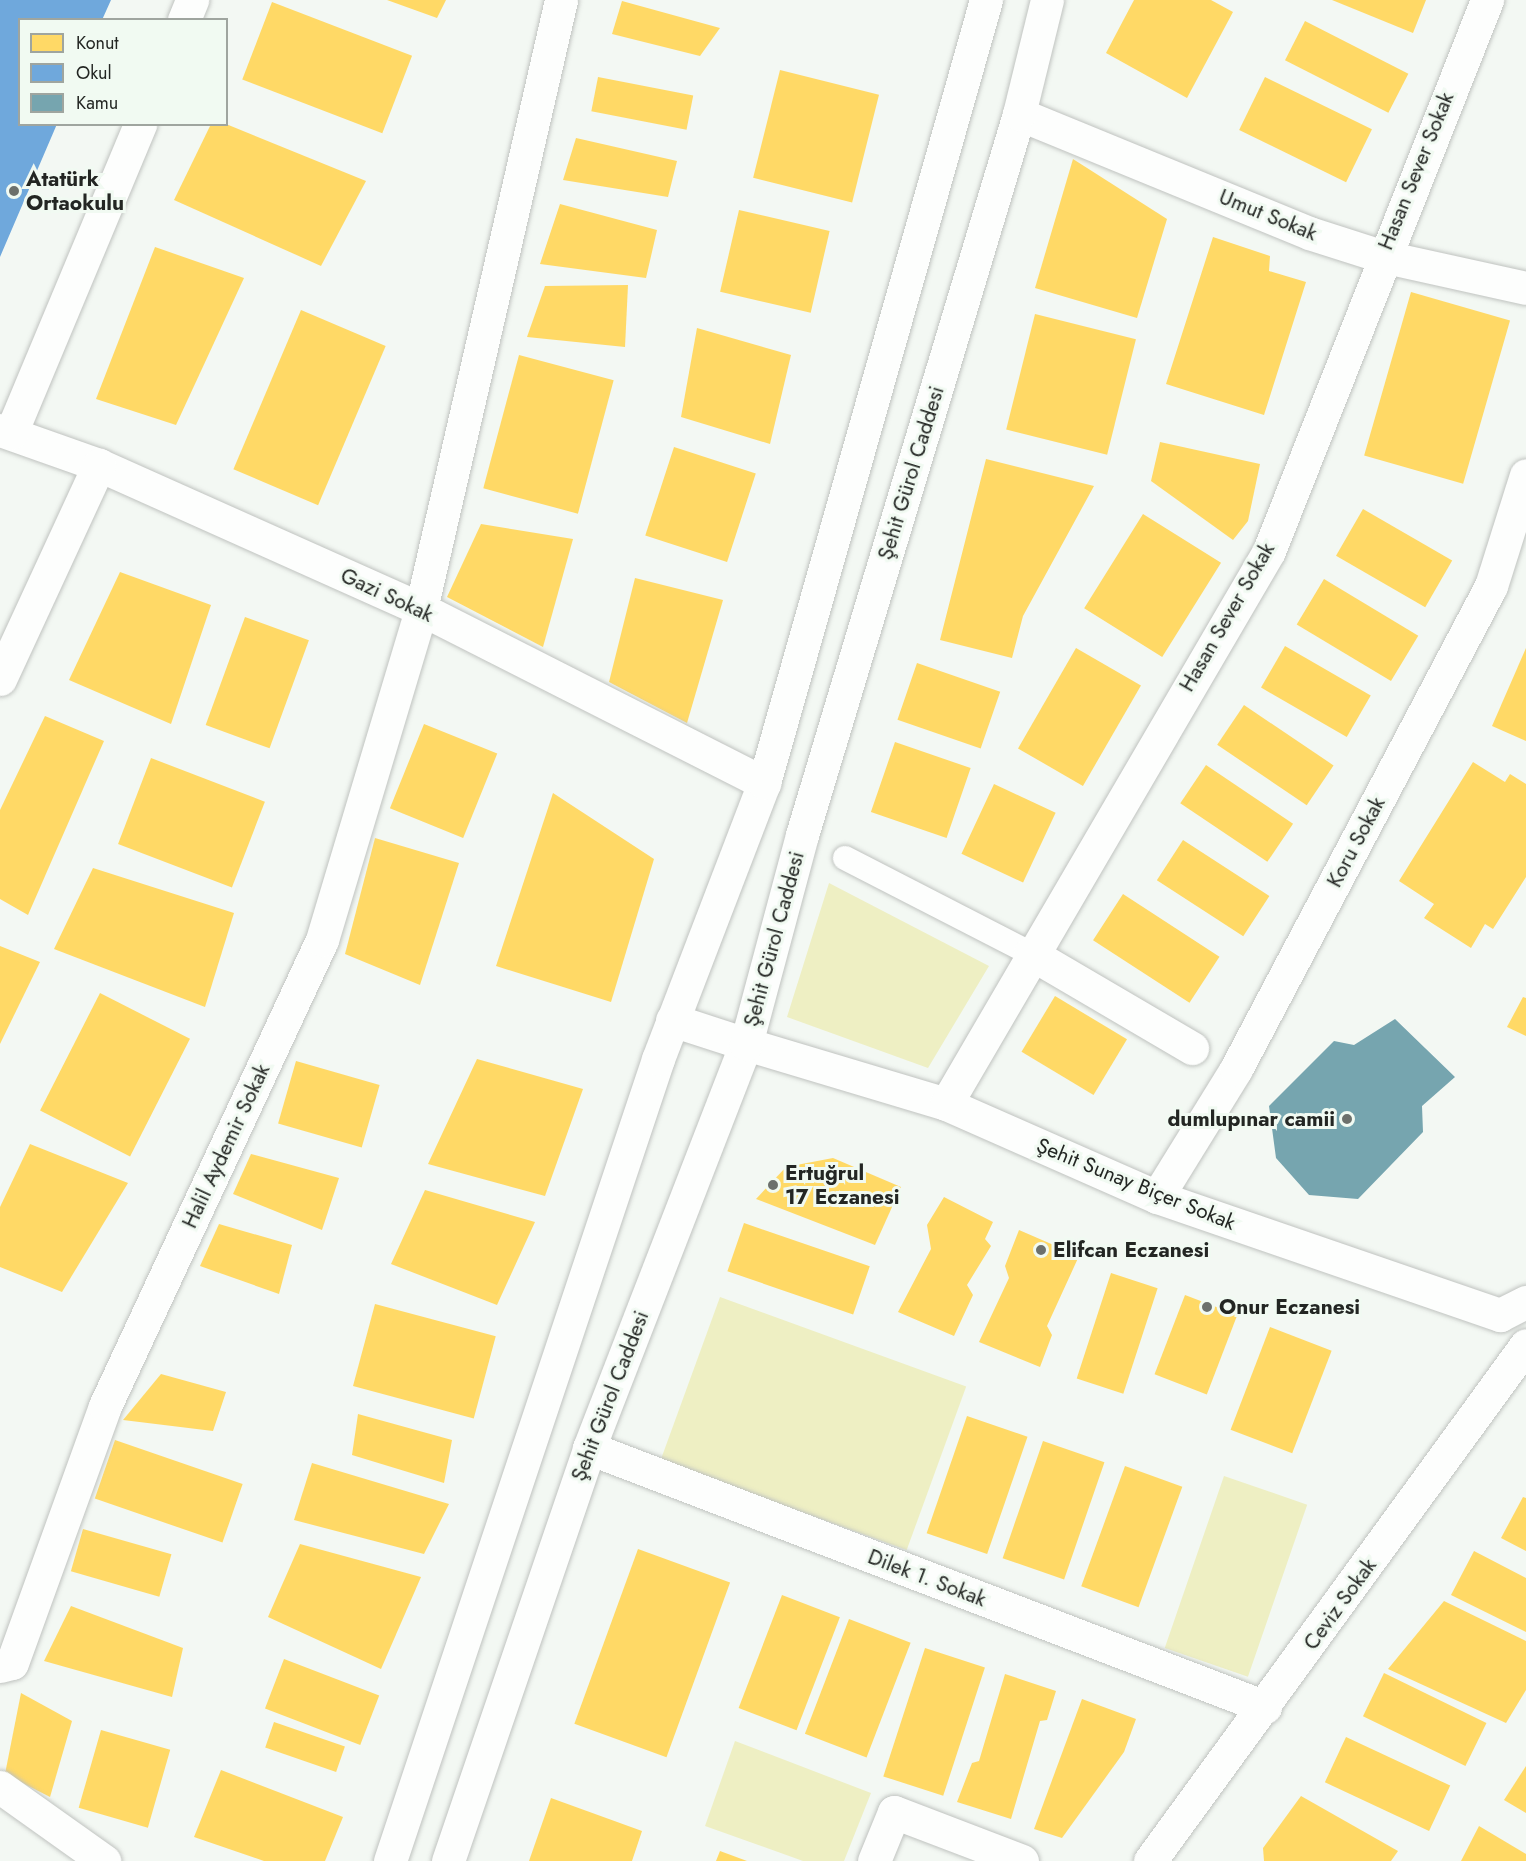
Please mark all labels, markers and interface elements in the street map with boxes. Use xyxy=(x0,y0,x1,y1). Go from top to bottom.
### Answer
legend xyxy=(18,18,228,126)
text: Konut xyxy=(76,30,119,56)
text: Okul xyxy=(76,60,112,86)
street label: Hasan Sever Sokak xyxy=(1373,88,1459,254)
text: Kamu xyxy=(76,90,118,116)
place label: Atatürk Ortaokulu xyxy=(26,166,124,216)
marker: Atatürk Ortaokulu xyxy=(7,184,21,198)
street label: Umut Sokak xyxy=(1215,184,1321,246)
street label: Şehit Gürol Caddesi xyxy=(873,383,949,563)
street label: Hasan Sever Sokak xyxy=(1174,538,1280,696)
street label: Gazi Sokak xyxy=(337,563,437,627)
street label: Koru Sokak xyxy=(1322,792,1390,892)
street label: Şehit Gürol Caddesi xyxy=(739,849,809,1029)
street label: Halil Aydemir Sokak xyxy=(177,1060,275,1232)
place label: dumlupınar camii xyxy=(1167,1106,1335,1132)
marker: dumlupınar camii xyxy=(1340,1112,1354,1126)
street label: Şehit Sunay Biçer Sokak xyxy=(1033,1133,1239,1235)
place label: Ertuğrul 17 Eczanesi xyxy=(785,1160,899,1210)
marker: Ertuğrul 17 Eczanesi xyxy=(766,1178,780,1192)
place label: Elifcan Eczanesi xyxy=(1053,1237,1209,1263)
marker: Elifcan Eczanesi xyxy=(1034,1243,1048,1257)
place label: Onur Eczanesi xyxy=(1219,1294,1360,1320)
marker: Onur Eczanesi xyxy=(1200,1300,1214,1314)
street label: Şehit Gürol Caddesi xyxy=(566,1307,654,1485)
street label: Dilek 1. Sokak xyxy=(864,1544,990,1612)
street label: Ceviz Sokak xyxy=(1298,1553,1382,1655)

